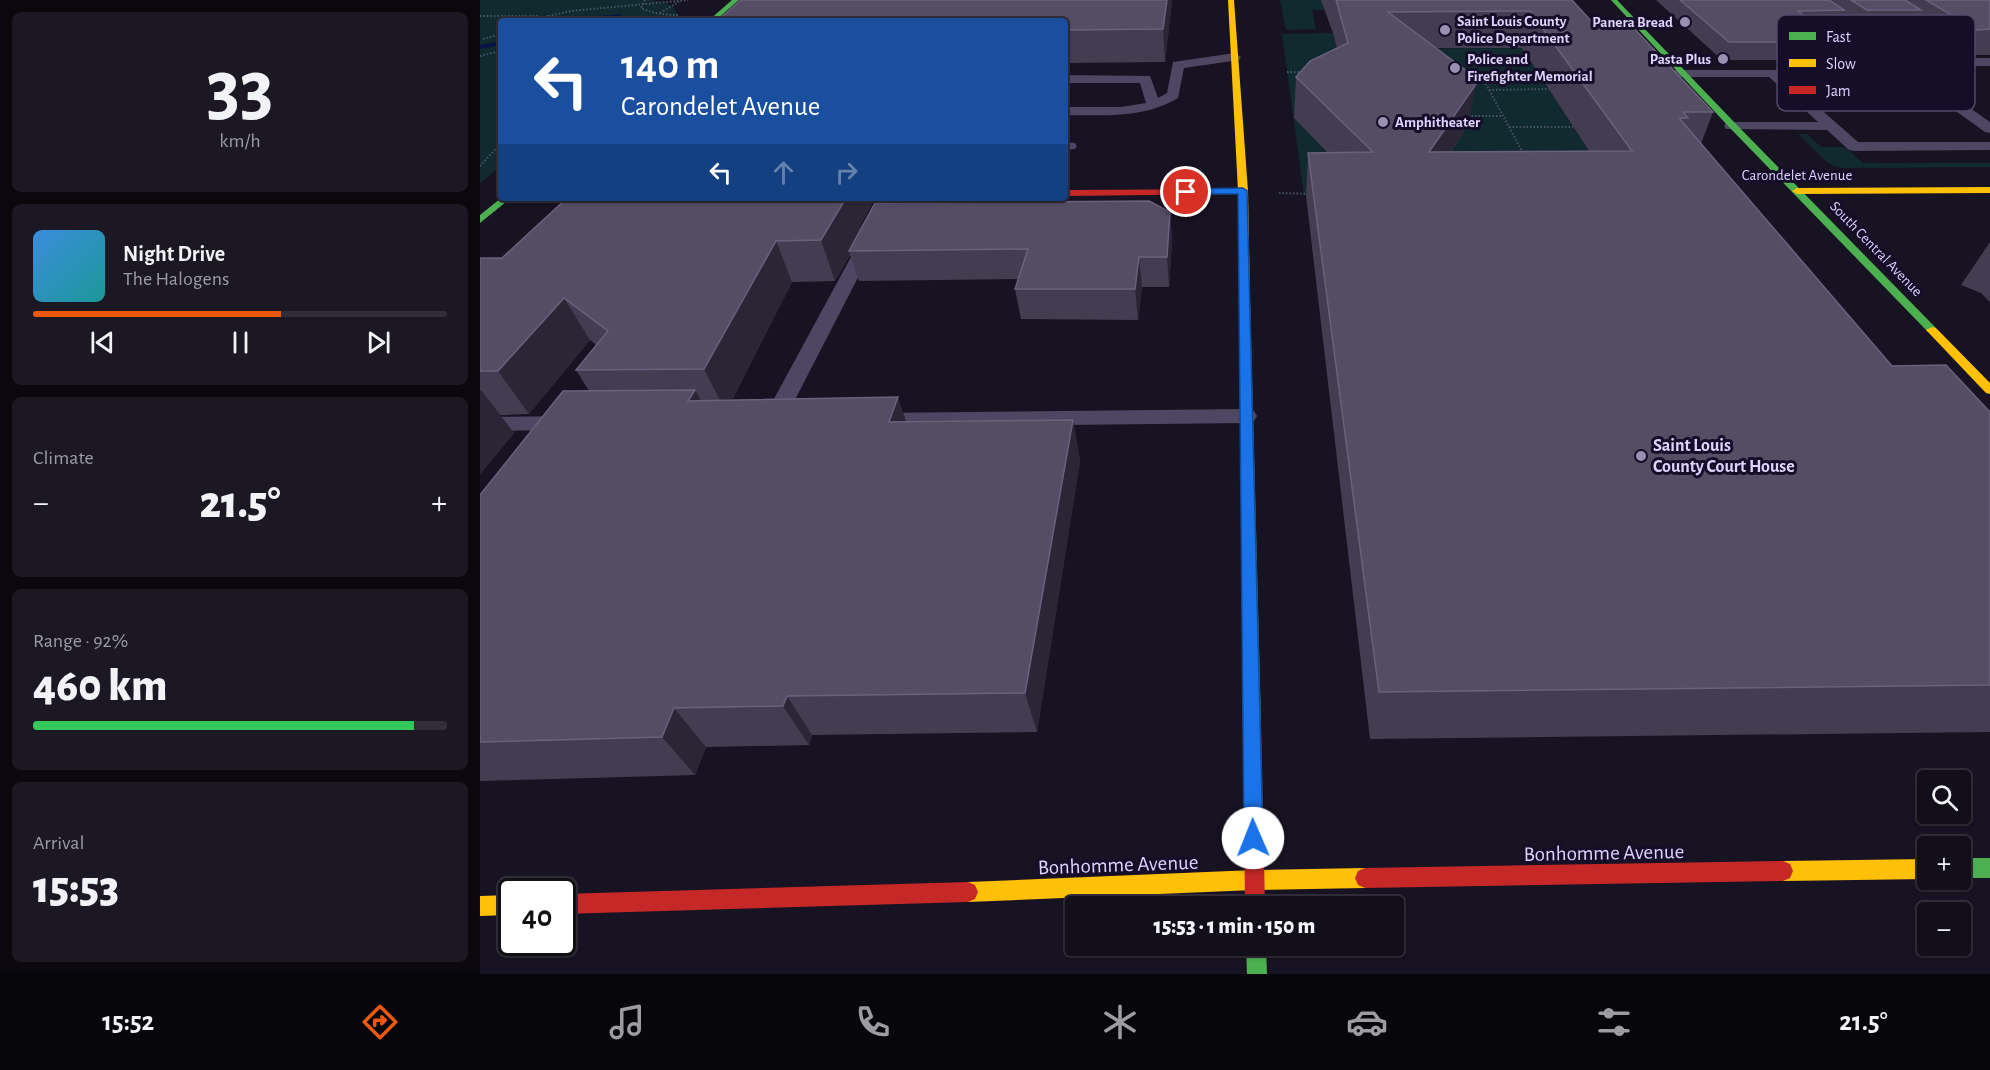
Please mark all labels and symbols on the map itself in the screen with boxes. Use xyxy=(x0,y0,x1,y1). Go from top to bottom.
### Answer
place label: Saint Louis County Police Department xyxy=(1457,14,1570,46)
place label: Panera Bread xyxy=(1592,15,1673,30)
marker: Panera Bread xyxy=(1678,15,1692,29)
legend xyxy=(1777,15,1975,111)
marker: Saint Louis County Police Department xyxy=(1438,23,1452,37)
text: Fast xyxy=(1826,29,1851,45)
place label: Police and Firefighter Memorial xyxy=(1467,52,1593,84)
place label: Pasta Plus xyxy=(1650,52,1711,67)
marker: Pasta Plus xyxy=(1716,52,1730,66)
text: Slow xyxy=(1826,56,1856,72)
marker: Police and Firefighter Memorial xyxy=(1448,61,1462,75)
text: Jam xyxy=(1826,83,1851,99)
marker: Amphitheater xyxy=(1376,115,1390,129)
place label: Amphitheater xyxy=(1395,115,1481,130)
pin xyxy=(1160,166,1211,217)
street label: Carondelet Avenue xyxy=(1742,168,1852,183)
street label: South Central Avenue xyxy=(1827,199,1925,299)
place label: Saint Louis County Court House xyxy=(1653,437,1795,476)
marker: Saint Louis County Court House xyxy=(1634,449,1648,463)
position arrow xyxy=(1221,806,1285,870)
street label: Bonhomme Avenue xyxy=(1523,841,1685,865)
street label: Bonhomme Avenue xyxy=(1037,852,1199,878)
speed limit sign: 40 xyxy=(498,878,576,956)

